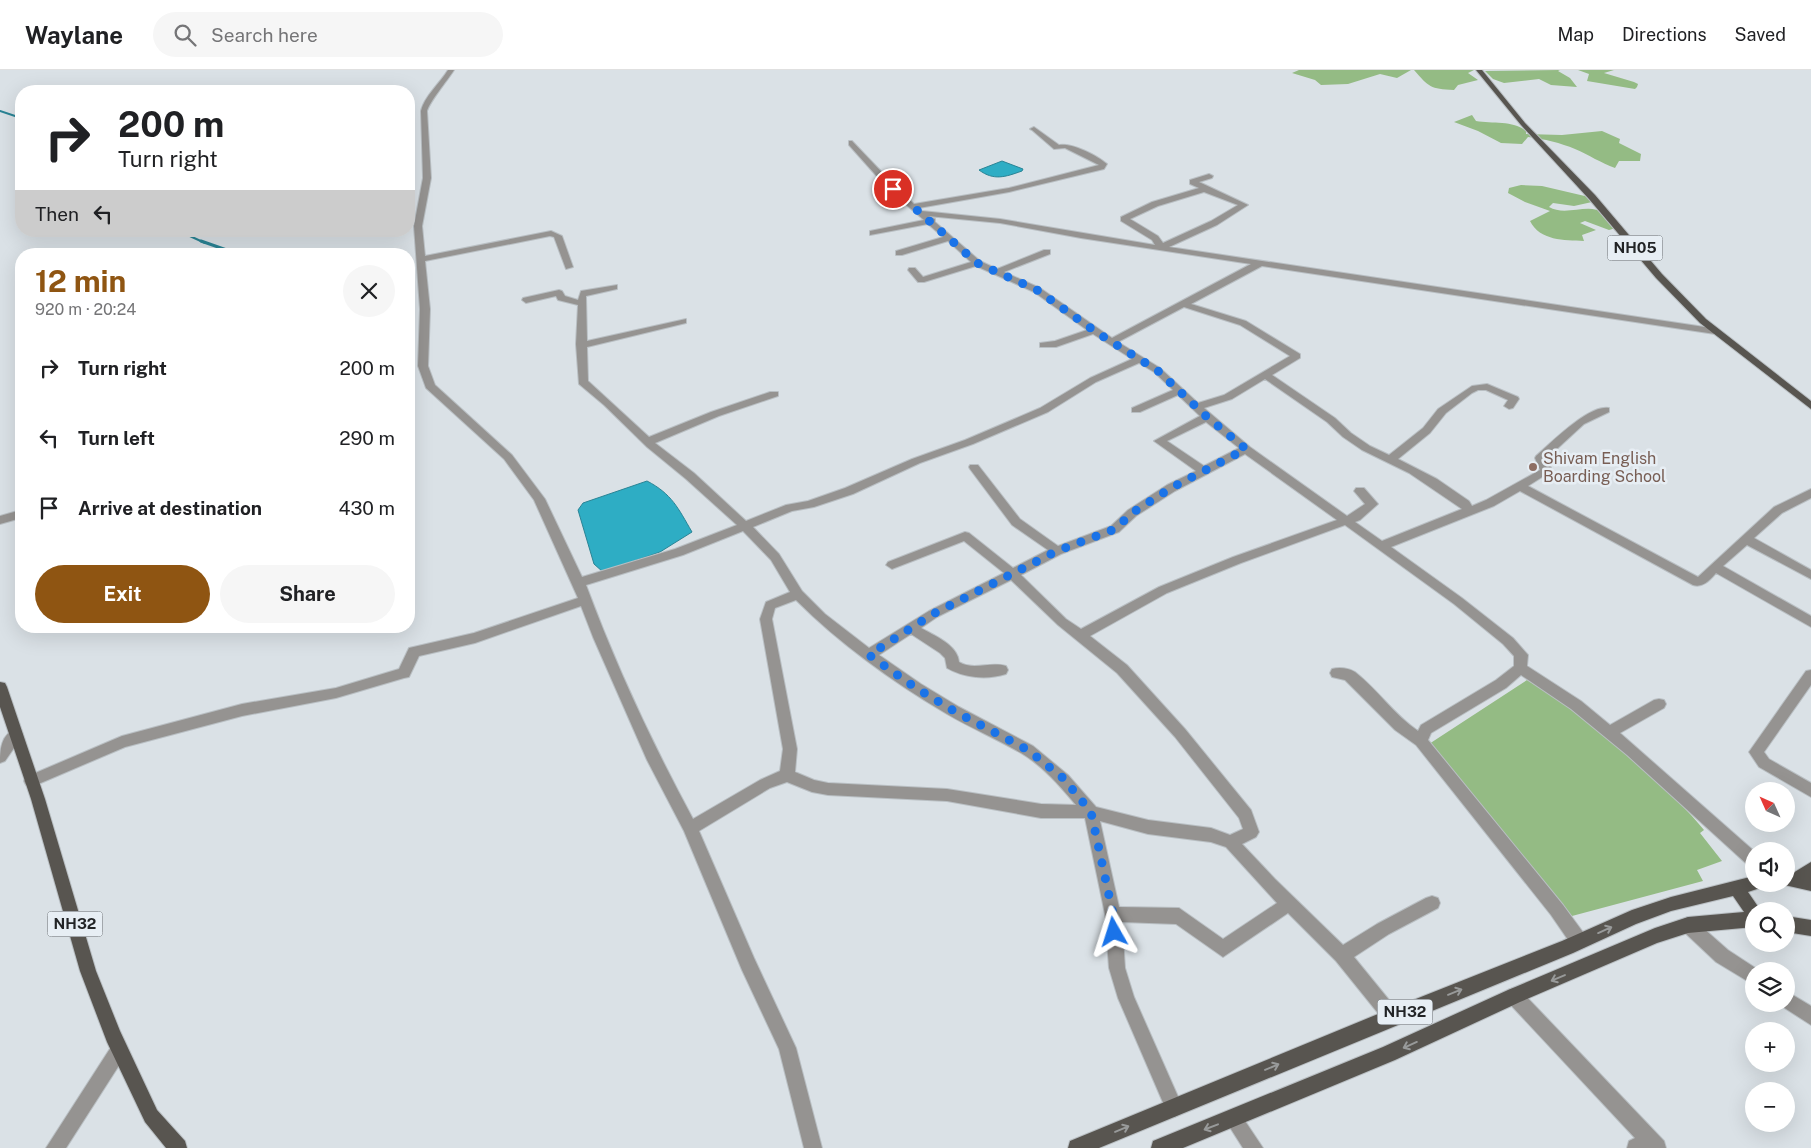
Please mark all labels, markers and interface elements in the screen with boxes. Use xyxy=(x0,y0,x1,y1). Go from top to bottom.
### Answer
search box xyxy=(153,12,503,57)
text: Waylane xyxy=(25,21,123,49)
icon: search xyxy=(171,21,199,49)
text: Search here xyxy=(211,24,318,46)
text: Map xyxy=(1557,24,1594,45)
text: Directions xyxy=(1622,24,1707,45)
text: Saved xyxy=(1735,24,1786,45)
text: 200 m xyxy=(118,104,224,145)
icon: right xyxy=(35,105,100,170)
text: Turn right xyxy=(118,146,218,172)
pin xyxy=(872,168,914,210)
icon: arrive xyxy=(879,175,907,203)
icon: left xyxy=(89,200,117,228)
text: Then xyxy=(35,203,79,225)
road number: NH05 xyxy=(1608,236,1662,260)
text: 12 min xyxy=(35,263,126,299)
button: close xyxy=(343,265,395,317)
text: 920 m · 20:24 xyxy=(35,300,136,319)
icon: right xyxy=(35,354,63,382)
text: Turn right xyxy=(78,357,167,379)
text: 200 m xyxy=(339,357,395,379)
icon: left xyxy=(35,424,63,452)
text: Turn left xyxy=(78,427,155,449)
text: 290 m xyxy=(339,427,395,449)
place label: Shivam English Boarding School xyxy=(1543,449,1666,486)
marker: Shivam English Boarding School xyxy=(1527,461,1539,473)
icon: arrive xyxy=(35,494,63,522)
text: Arrive at destination xyxy=(78,497,262,519)
text: 430 m xyxy=(339,497,395,519)
button: Exit xyxy=(35,565,210,623)
button: Share xyxy=(220,565,395,623)
north arrow xyxy=(1745,782,1795,832)
map controls xyxy=(1745,782,1795,1132)
button: sound xyxy=(1745,842,1795,892)
button: search xyxy=(1745,902,1795,952)
position arrow xyxy=(1087,905,1139,957)
road number: NH32 xyxy=(48,912,102,936)
one-way arrow xyxy=(1597,924,1612,934)
button: layers xyxy=(1745,962,1795,1012)
one-way arrow xyxy=(1551,973,1566,983)
one-way arrow xyxy=(1447,987,1462,996)
road number: NH32 xyxy=(1378,1000,1432,1024)
button: + xyxy=(1745,1022,1795,1072)
one-way arrow xyxy=(1403,1041,1418,1051)
one-way arrow xyxy=(1264,1062,1279,1071)
button: − xyxy=(1745,1082,1795,1132)
one-way arrow xyxy=(1204,1123,1219,1132)
one-way arrow xyxy=(1114,1124,1129,1134)

